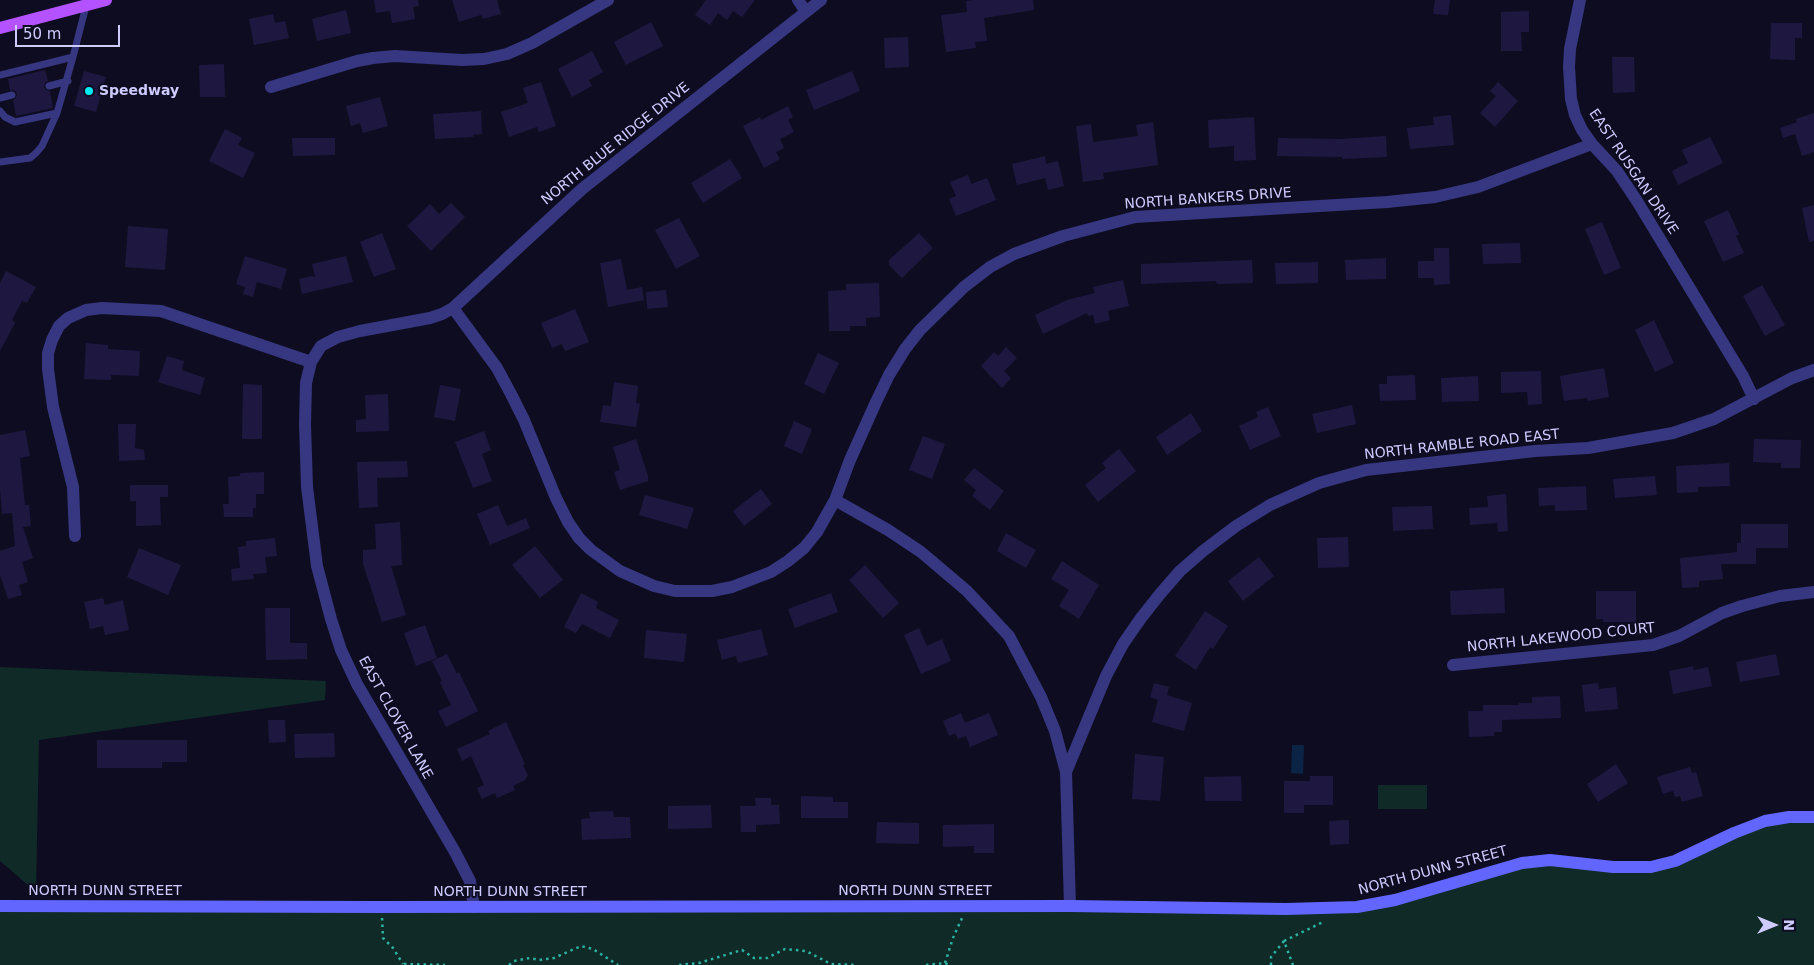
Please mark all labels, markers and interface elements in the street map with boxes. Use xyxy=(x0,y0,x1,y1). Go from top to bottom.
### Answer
scale bar xyxy=(18,15,122,47)
text: 50 m xyxy=(23,25,61,43)
street label: NORTH BLUE RIDGE DRIVE xyxy=(539,79,693,209)
place label: Speedway xyxy=(99,83,179,99)
marker: Speedway xyxy=(83,85,95,97)
street label: EAST RUSGAN DRIVE xyxy=(1585,106,1681,238)
street label: NORTH BANKERS DRIVE xyxy=(1124,185,1292,213)
street label: NORTH RAMBLE ROAD EAST xyxy=(1363,426,1561,464)
street label: NORTH LAKEWOOD COURT xyxy=(1466,620,1656,656)
street label: EAST CLOVER LANE xyxy=(354,654,436,782)
street label: NORTH DUNN STREET xyxy=(1357,843,1509,899)
street label: NORTH DUNN STREET xyxy=(28,883,182,899)
street label: NORTH DUNN STREET xyxy=(838,883,992,899)
street label: NORTH DUNN STREET xyxy=(433,884,587,900)
north arrow xyxy=(1749,900,1799,950)
text: N xyxy=(1781,919,1797,931)

